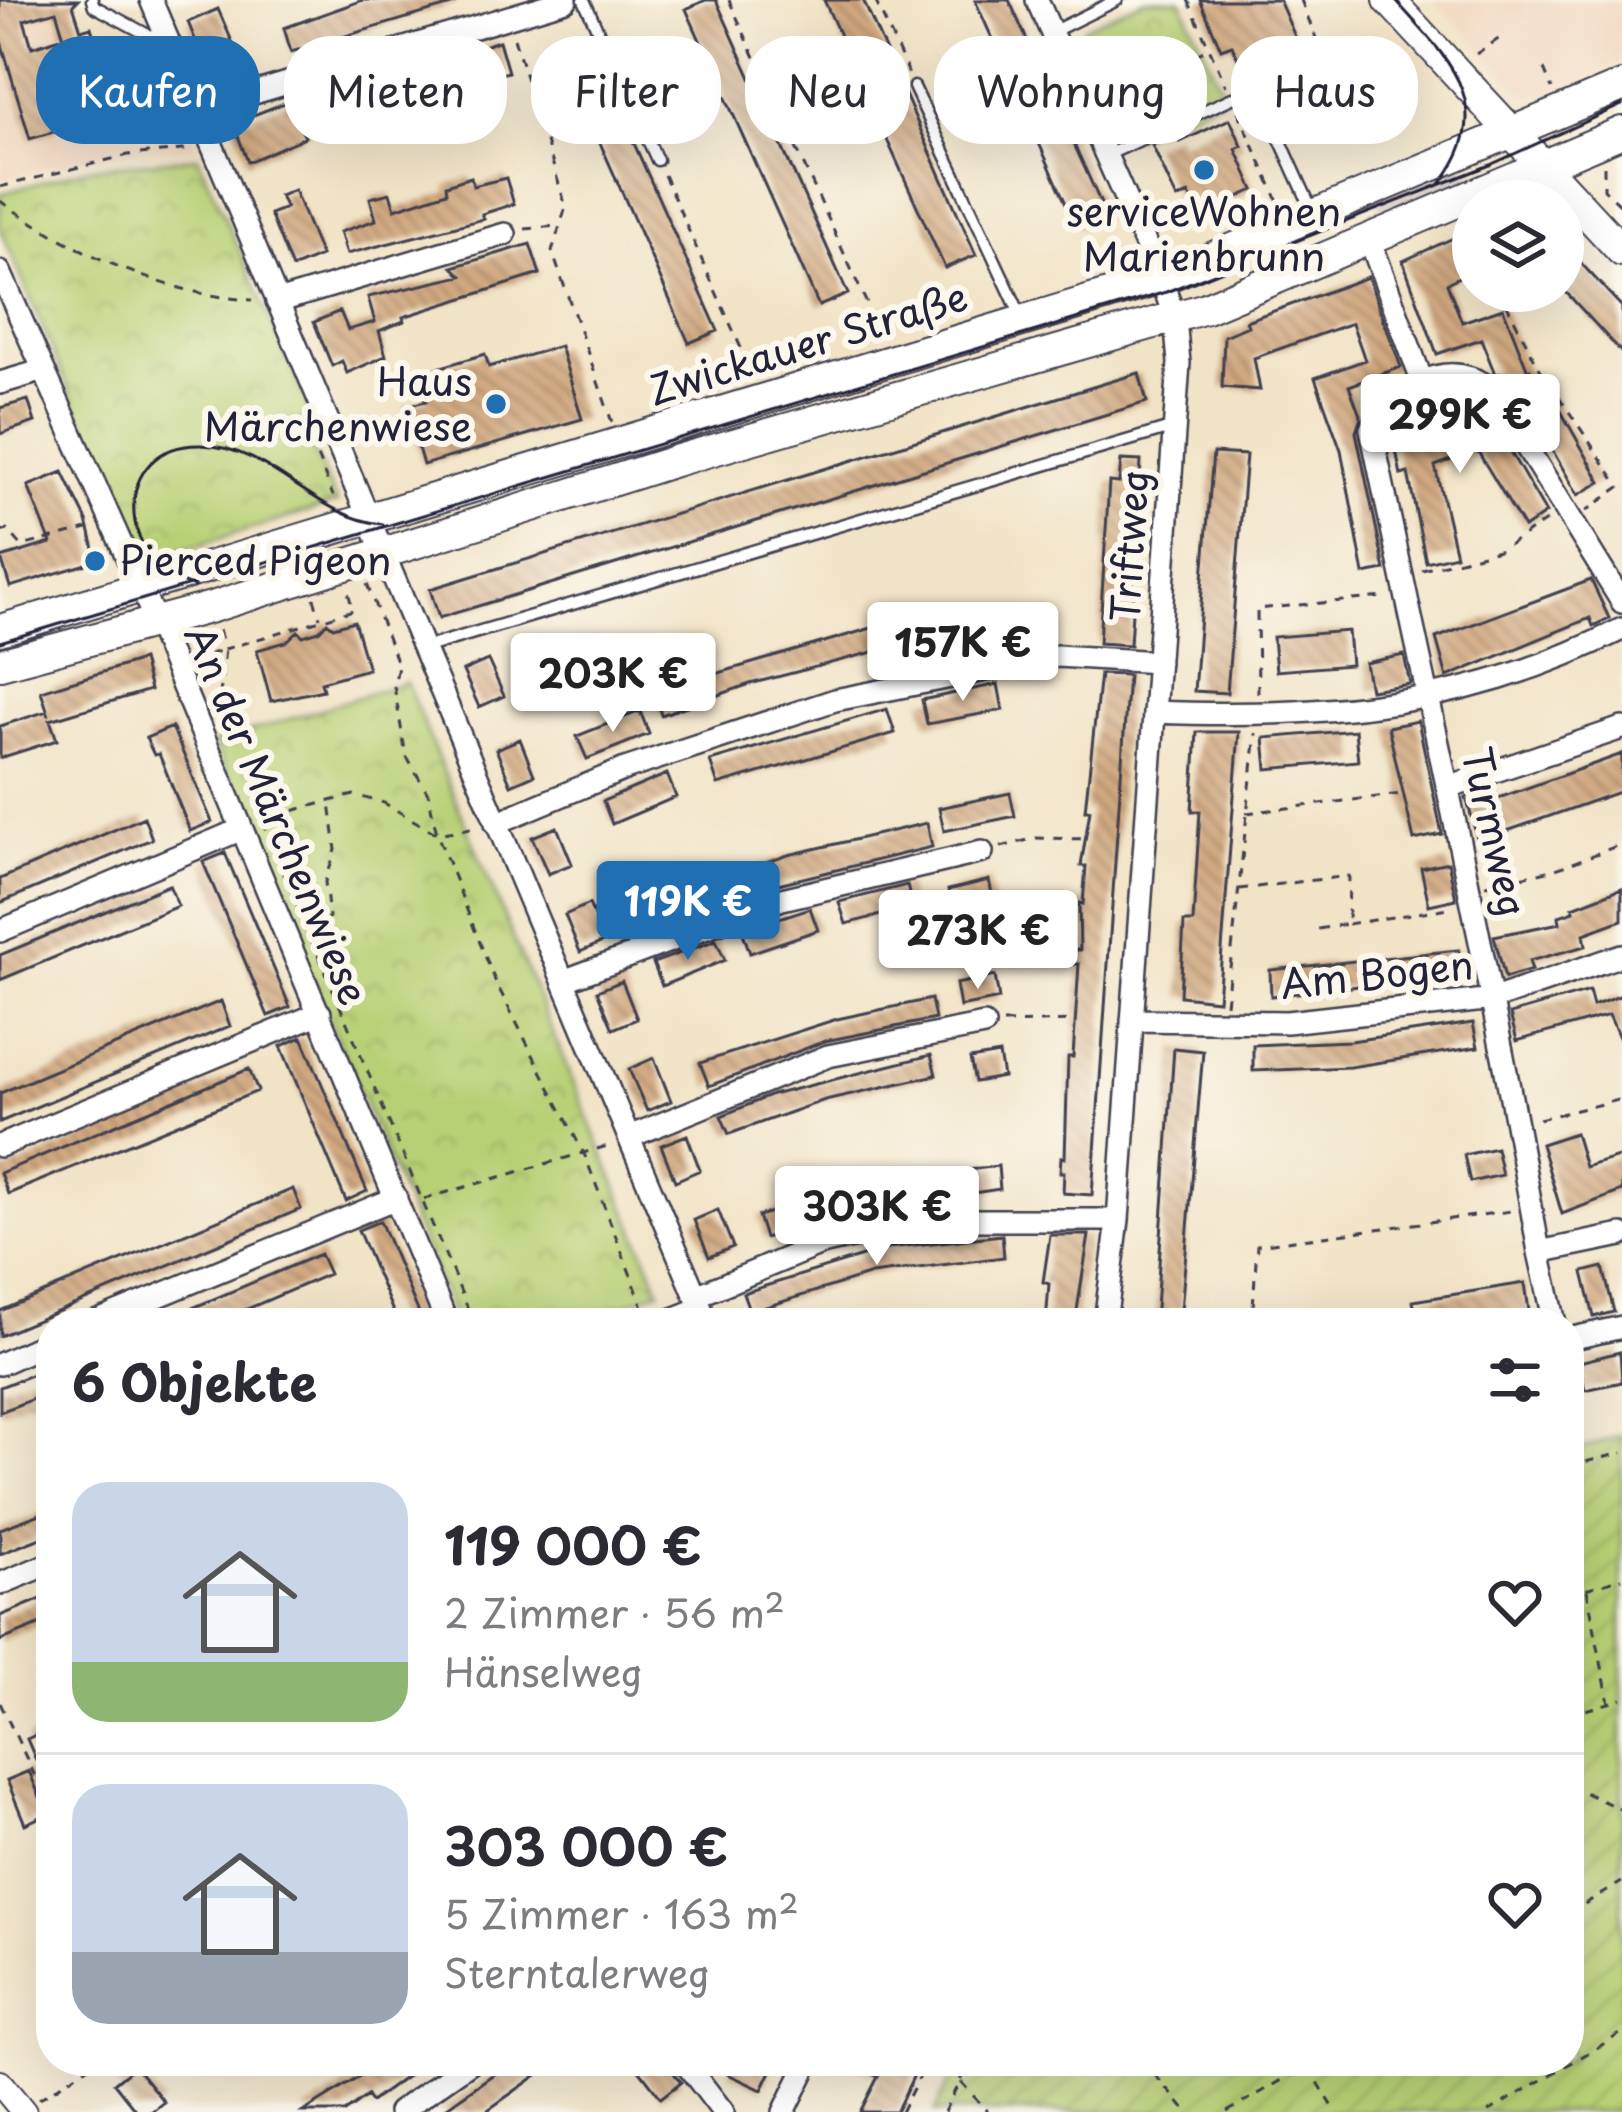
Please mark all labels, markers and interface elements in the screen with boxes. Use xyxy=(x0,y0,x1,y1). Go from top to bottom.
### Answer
chip: Kaufen xyxy=(36,36,260,144)
chip: Mieten xyxy=(284,36,507,144)
chip: Filter xyxy=(531,36,721,144)
chip: Neu xyxy=(745,36,910,144)
chip: Wohnung xyxy=(934,36,1207,144)
chip: Haus xyxy=(1231,36,1418,144)
marker: serviceWohnen Marienbrunn xyxy=(1191,157,1217,183)
place label: serviceWohnen Marienbrunn xyxy=(1067,180,1341,284)
map controls xyxy=(1452,180,1584,312)
button: layers xyxy=(1452,180,1584,312)
street label: Zwickauer Straße xyxy=(640,265,974,418)
place label: Haus Märchenwiese xyxy=(204,350,472,454)
pin: 299K € xyxy=(1362,374,1558,476)
text: 299K € xyxy=(1388,383,1532,442)
marker: Haus Märchenwiese xyxy=(483,391,509,417)
street label: Triftweg xyxy=(1093,468,1162,624)
place label: Pierced Pigeon xyxy=(119,529,391,588)
marker: Pierced Pigeon xyxy=(82,548,108,574)
pin: 157K € xyxy=(865,602,1061,704)
text: 157K € xyxy=(894,611,1032,670)
street label: An der Märchenwiese xyxy=(172,615,385,1013)
pin: 203K € xyxy=(515,633,711,735)
text: 203K € xyxy=(538,642,688,701)
street label: Turmweg xyxy=(1448,741,1545,922)
pin: 119K € xyxy=(590,861,786,963)
text: 119K € xyxy=(624,870,752,929)
pin: 273K € xyxy=(880,890,1076,992)
text: 273K € xyxy=(906,899,1050,958)
street label: Am Bogen xyxy=(1277,933,1476,1012)
pin: 303K € xyxy=(779,1166,975,1268)
text: 303K € xyxy=(802,1175,952,1234)
text: 6 Objekte xyxy=(72,1342,317,1419)
icon: filters xyxy=(1482,1347,1548,1413)
text: 119 000 € xyxy=(444,1505,702,1582)
icon: home xyxy=(168,1530,312,1674)
icon: heart xyxy=(1482,1569,1548,1635)
text: 2 Zimmer · 56 m² xyxy=(444,1582,785,1641)
text: Hänselweg xyxy=(444,1641,643,1700)
text: 303 000 € xyxy=(444,1806,728,1883)
icon: home xyxy=(168,1832,312,1976)
icon: heart xyxy=(1482,1871,1548,1937)
text: 5 Zimmer · 163 m² xyxy=(444,1883,799,1942)
text: Sterntalerweg xyxy=(444,1942,710,2001)

